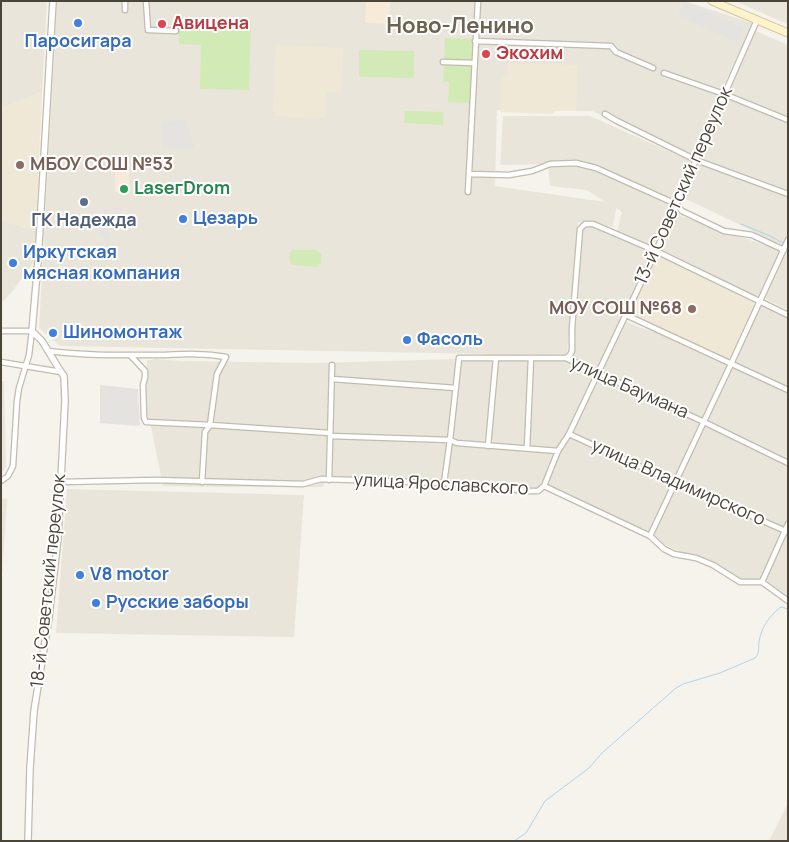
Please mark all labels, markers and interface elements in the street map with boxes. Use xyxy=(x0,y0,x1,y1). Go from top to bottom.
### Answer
place label: Авицена xyxy=(172,13,249,35)
district label: Ново-Ленино xyxy=(386,14,534,40)
marker: Паросигара xyxy=(72,17,84,29)
marker: Авицена xyxy=(156,18,168,30)
place label: Паросигара xyxy=(24,31,132,53)
place label: Экохим xyxy=(496,43,563,65)
marker: Экохим xyxy=(480,48,492,60)
street label: 13-й Советский переулок xyxy=(630,84,738,288)
place label: МБОУ СОШ №53 xyxy=(30,154,173,176)
marker: МБОУ СОШ №53 xyxy=(14,159,26,171)
place label: LaseгDrom xyxy=(134,178,230,200)
marker: LaseгDrom xyxy=(118,183,130,195)
marker: ГК Надежда xyxy=(78,196,90,208)
place label: Цезарь xyxy=(193,208,258,230)
place label: ГК Надежда xyxy=(31,210,137,232)
marker: Цезарь xyxy=(177,213,189,225)
place label: Иркутская мясная компания xyxy=(23,242,180,284)
marker: Иркутская мясная компания xyxy=(7,257,19,269)
place label: МОУ СОШ №68 xyxy=(549,298,682,320)
marker: МОУ СОШ №68 xyxy=(686,303,698,315)
place label: Шиномонтаж xyxy=(63,322,182,344)
marker: Шиномонтаж xyxy=(47,327,59,339)
place label: Фасоль xyxy=(417,329,483,351)
marker: Фасоль xyxy=(401,334,413,346)
street label: улица Баумана xyxy=(566,352,692,424)
street label: улица Владимирского xyxy=(588,435,768,531)
street label: улица Ярославского xyxy=(353,470,529,500)
street label: 18-й Советский переулок xyxy=(27,473,71,689)
place label: V8 motor xyxy=(90,564,169,586)
marker: V8 motor xyxy=(74,569,86,581)
place label: Русские заборы xyxy=(106,592,249,614)
marker: Русские заборы xyxy=(90,597,102,609)

